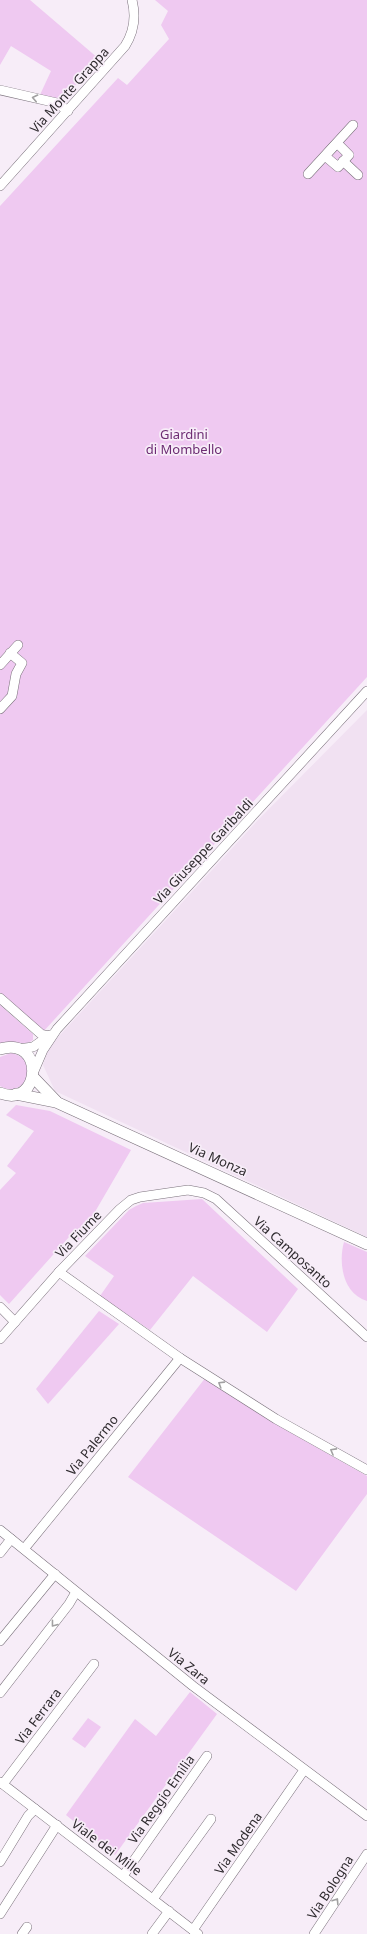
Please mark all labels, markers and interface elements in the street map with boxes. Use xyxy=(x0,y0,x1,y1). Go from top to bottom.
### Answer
street label: Via Monte Grappa xyxy=(25,43,113,137)
one-way arrow xyxy=(32,94,38,102)
park label: Giardini di Mombello xyxy=(146,425,222,458)
street label: Via Giuseppe Garibaldi xyxy=(149,794,257,908)
street label: Via Monza xyxy=(186,1138,250,1180)
street label: Via Fiume xyxy=(51,1206,105,1262)
street label: Via Camposanto xyxy=(250,1212,336,1292)
one-way arrow xyxy=(218,1382,225,1389)
street label: Via Palermo xyxy=(62,1411,122,1479)
one-way arrow xyxy=(330,1448,337,1456)
one-way arrow xyxy=(52,1619,59,1626)
street label: Via Zara xyxy=(164,1644,214,1688)
street label: Via Ferrara xyxy=(11,1684,65,1748)
street label: Via Reggio Emilia xyxy=(124,1751,198,1847)
street label: Via Modena xyxy=(210,1808,266,1878)
street label: Viale dei Mille xyxy=(68,1815,146,1879)
street label: Via Bologna xyxy=(303,1852,357,1922)
one-way arrow xyxy=(331,1899,338,1906)

